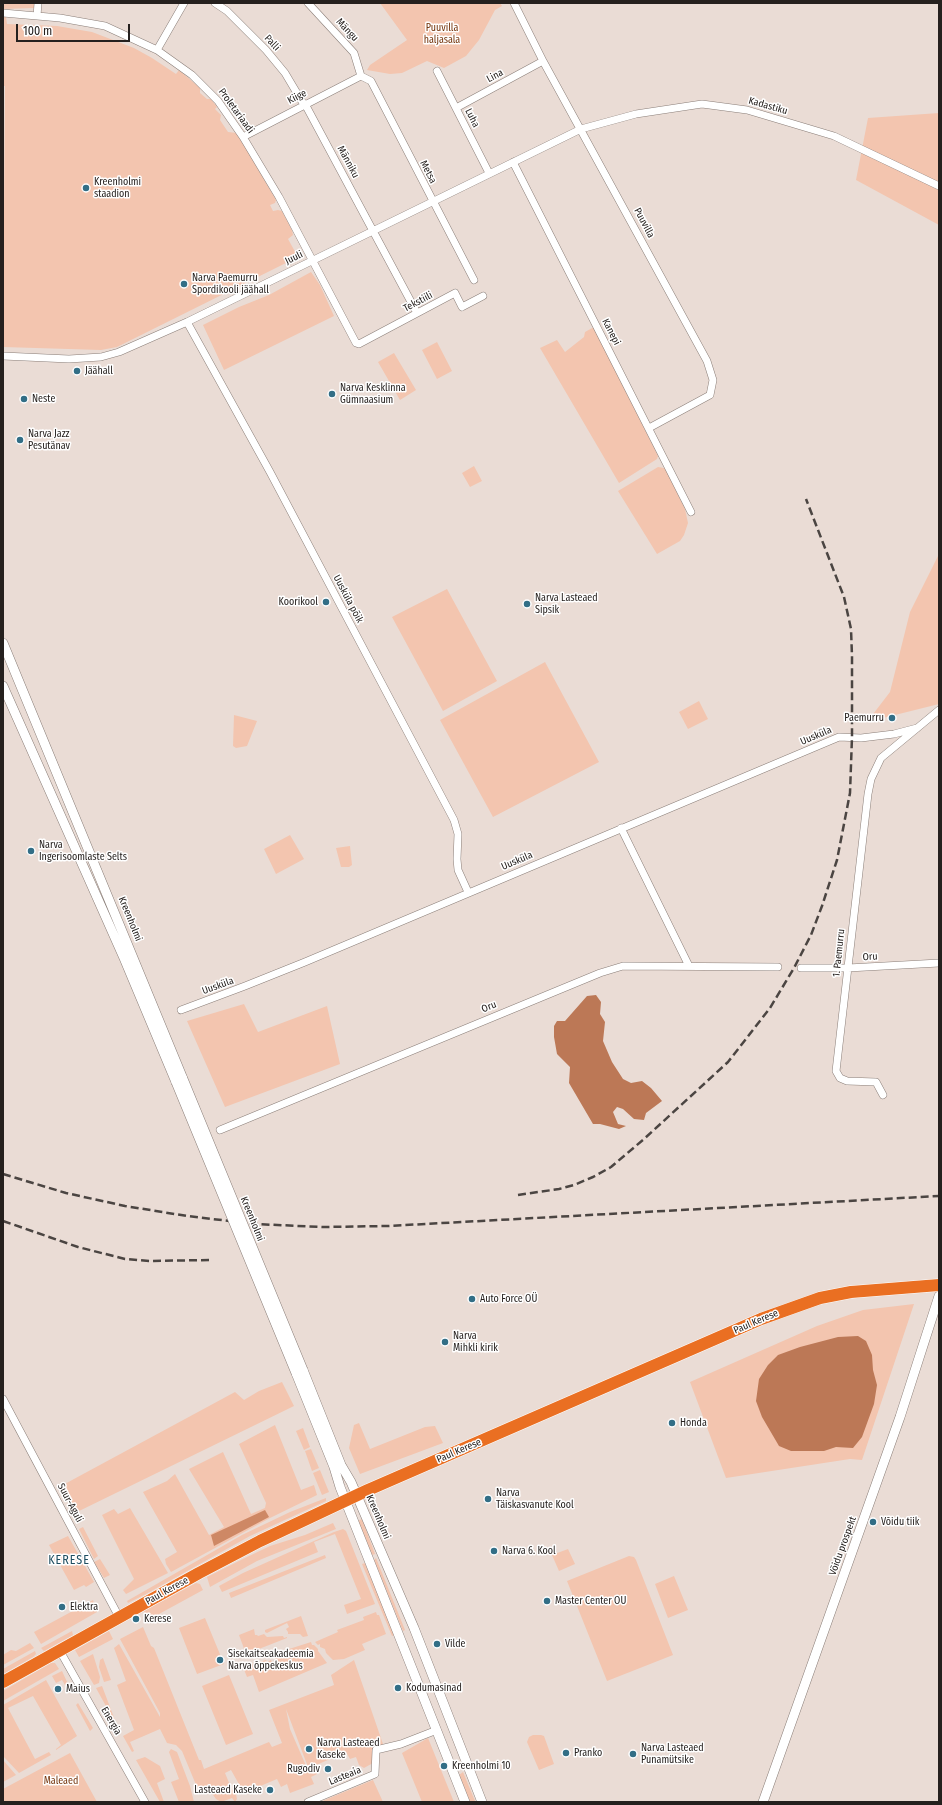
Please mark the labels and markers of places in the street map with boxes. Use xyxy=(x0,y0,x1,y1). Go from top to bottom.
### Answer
place label: Kreenholmi staadion xyxy=(94,176,141,200)
marker: Kreenholmi staadion xyxy=(81,183,91,193)
place label: Narva Paemurru Spordikooli jäähall xyxy=(192,272,269,296)
marker: Narva Paemurru Spordikooli jäähall xyxy=(179,279,189,289)
place label: Jäähall xyxy=(85,365,113,377)
marker: Jäähall xyxy=(72,366,82,376)
place label: Narva Kesklinna Gümnaasium xyxy=(340,382,406,406)
marker: Narva Kesklinna Gümnaasium xyxy=(327,389,337,399)
place label: Neste xyxy=(32,393,55,405)
marker: Neste xyxy=(19,394,29,404)
place label: Narva Jazz Pesutänav xyxy=(28,428,70,452)
marker: Narva Jazz Pesutänav xyxy=(15,435,25,445)
place label: Narva Lasteaed Sipsik xyxy=(535,592,598,616)
place label: Koorikool xyxy=(279,596,318,608)
marker: Koorikool xyxy=(321,597,331,607)
marker: Narva Lasteaed Sipsik xyxy=(522,599,532,609)
place label: Paemurru xyxy=(844,712,884,724)
marker: Paemurru xyxy=(887,713,897,723)
place label: Narva Ingerisoomlaste Selts xyxy=(39,839,127,862)
marker: Narva Ingerisoomlaste Selts xyxy=(26,846,36,856)
place label: Auto Force OÜ xyxy=(480,1293,537,1305)
marker: Auto Force OÜ xyxy=(467,1294,477,1304)
place label: Narva Mihkli kirik xyxy=(453,1330,498,1354)
marker: Narva Mihkli kirik xyxy=(440,1337,450,1347)
place label: Honda xyxy=(680,1417,707,1429)
marker: Honda xyxy=(667,1418,677,1428)
place label: Narva Täiskasvanute Kool xyxy=(496,1487,574,1510)
marker: Narva Täiskasvanute Kool xyxy=(483,1494,493,1504)
place label: Võidu tiik xyxy=(881,1516,920,1528)
marker: Võidu tiik xyxy=(868,1517,878,1527)
place label: Narva 6. Kool xyxy=(502,1545,556,1557)
marker: Narva 6. Kool xyxy=(489,1546,499,1556)
place label: Master Center OU xyxy=(555,1595,626,1607)
marker: Master Center OU xyxy=(542,1596,552,1606)
place label: Elektra xyxy=(70,1601,98,1613)
marker: Elektra xyxy=(57,1602,67,1612)
place label: Kerese xyxy=(144,1613,171,1625)
marker: Kerese xyxy=(131,1614,141,1624)
place label: Vilde xyxy=(445,1638,465,1650)
marker: Vilde xyxy=(432,1639,442,1649)
place label: Sisekaitseakadeemia Narva õppekeskus xyxy=(228,1648,314,1672)
marker: Sisekaitseakadeemia Narva õppekeskus xyxy=(215,1655,225,1665)
place label: Kodumasinad xyxy=(406,1682,462,1694)
place label: Maius xyxy=(66,1683,90,1695)
marker: Kodumasinad xyxy=(393,1683,403,1693)
marker: Maius xyxy=(53,1684,63,1694)
place label: Narva Lasteaed Kaseke xyxy=(317,1737,380,1760)
place label: Narva Lasteaed Punamütsike xyxy=(641,1742,704,1766)
marker: Narva Lasteaed Kaseke xyxy=(304,1744,314,1754)
place label: Pranko xyxy=(574,1747,602,1759)
marker: Pranko xyxy=(561,1748,571,1758)
marker: Narva Lasteaed Punamütsike xyxy=(628,1749,638,1759)
place label: Kreenholmi 10 xyxy=(452,1760,510,1772)
marker: Kreenholmi 10 xyxy=(439,1761,449,1771)
place label: Rugodiv xyxy=(287,1763,320,1775)
marker: Rugodiv xyxy=(323,1764,333,1774)
place label: Lasteaed Kaseke xyxy=(194,1784,262,1796)
marker: Lasteaed Kaseke xyxy=(265,1785,275,1795)

